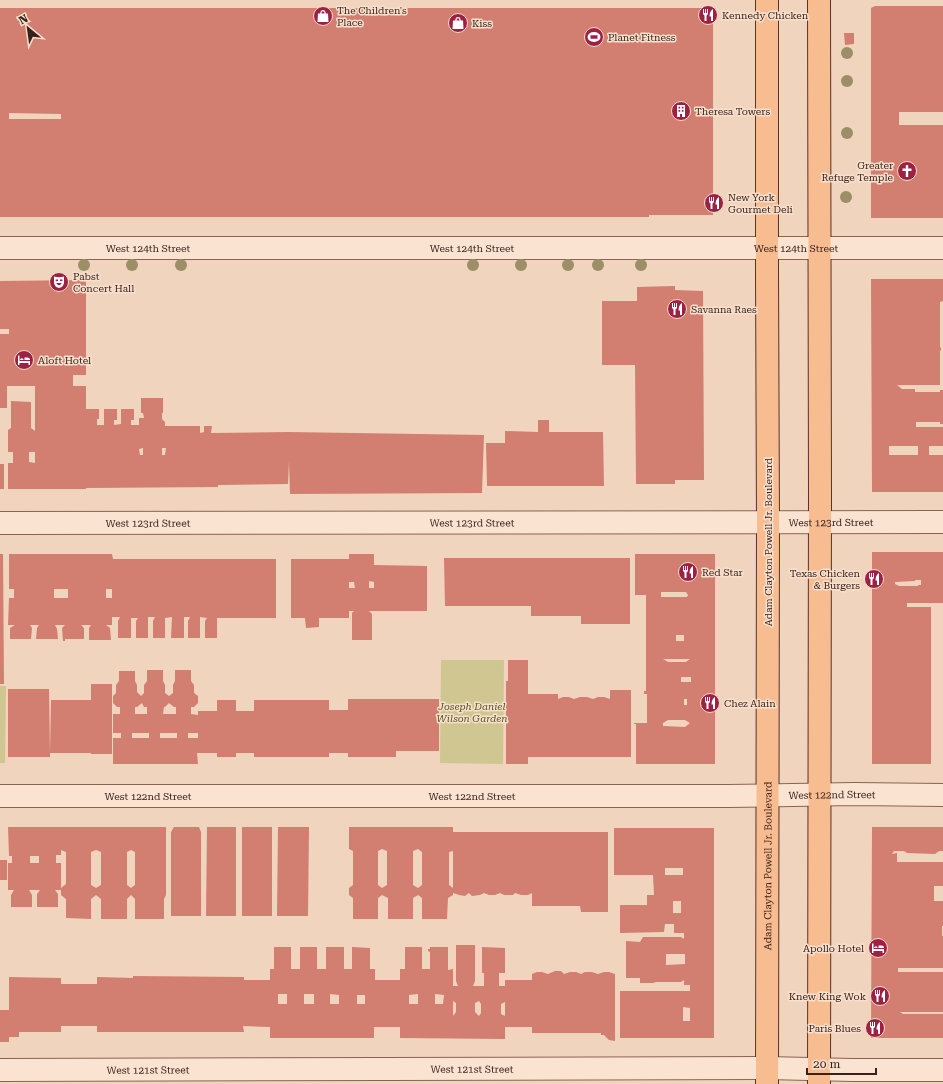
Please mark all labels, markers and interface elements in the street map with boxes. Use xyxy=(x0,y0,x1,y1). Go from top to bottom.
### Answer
restaurant icon: Kennedy Chicken xyxy=(697,4,719,26)
shop icon: The Children's Place xyxy=(312,5,334,27)
place label: The Children's Place xyxy=(337,5,407,28)
north arrow xyxy=(8,8,48,48)
place label: Kennedy Chicken xyxy=(722,10,809,21)
text: N xyxy=(17,12,31,27)
shop icon: Kiss xyxy=(447,12,469,34)
place label: Kiss xyxy=(472,18,492,29)
sports icon: Planet Fitness xyxy=(583,26,605,48)
place label: Planet Fitness xyxy=(608,32,676,43)
building icon: Theresa Towers xyxy=(670,100,692,122)
place label: Theresa Towers xyxy=(695,106,770,117)
place label: Greater Refuge Temple xyxy=(821,160,893,183)
church icon: Greater Refuge Temple xyxy=(896,160,918,182)
restaurant icon: New York Gourmet Deli xyxy=(703,192,725,214)
place label: New York Gourmet Deli xyxy=(728,192,793,215)
street label: West 124th Street xyxy=(106,243,191,254)
street label: West 124th Street xyxy=(430,243,515,254)
street label: West 124th Street xyxy=(754,243,839,254)
theatre icon: Pabst Concert Hall xyxy=(48,271,70,293)
place label: Pabst Concert Hall xyxy=(73,271,134,294)
restaurant icon: Savanna Raes xyxy=(666,298,688,320)
place label: Savanna Raes xyxy=(691,304,757,315)
hotel icon: Aloft Hotel xyxy=(13,349,35,371)
place label: Aloft Hotel xyxy=(38,355,91,366)
street label: Adam Clayton Powell Jr. Boulevard xyxy=(763,457,774,626)
street label: West 123rd Street xyxy=(106,517,191,528)
street label: West 123rd Street xyxy=(430,517,515,528)
street label: West 123rd Street xyxy=(789,517,874,528)
restaurant icon: Red Star xyxy=(677,561,699,583)
place label: Red Star xyxy=(702,567,743,578)
place label: Texas Chicken & Burgers xyxy=(790,568,861,591)
restaurant icon: Texas Chicken & Burgers xyxy=(863,568,885,590)
restaurant icon: Chez Alain xyxy=(699,692,721,714)
place label: Chez Alain xyxy=(724,698,776,709)
park label: Joseph Daniel Wilson Garden xyxy=(436,701,508,724)
street label: Adam Clayton Powell Jr. Boulevard xyxy=(762,781,773,950)
street label: West 122nd Street xyxy=(788,788,876,801)
street label: West 122nd Street xyxy=(104,791,192,802)
street label: West 122nd Street xyxy=(428,791,516,802)
hotel icon: Apollo Hotel xyxy=(867,937,889,959)
place label: Apollo Hotel xyxy=(803,943,864,954)
restaurant icon: Knew King Wok xyxy=(869,985,891,1007)
place label: Knew King Wok xyxy=(789,991,867,1002)
restaurant icon: Paris Blues xyxy=(864,1017,886,1039)
place label: Paris Blues xyxy=(809,1023,861,1034)
scale bar xyxy=(807,1050,876,1076)
text: 20 m xyxy=(813,1057,840,1071)
street label: West 121st Street xyxy=(431,1063,514,1074)
street label: West 121st Street xyxy=(107,1064,190,1075)

